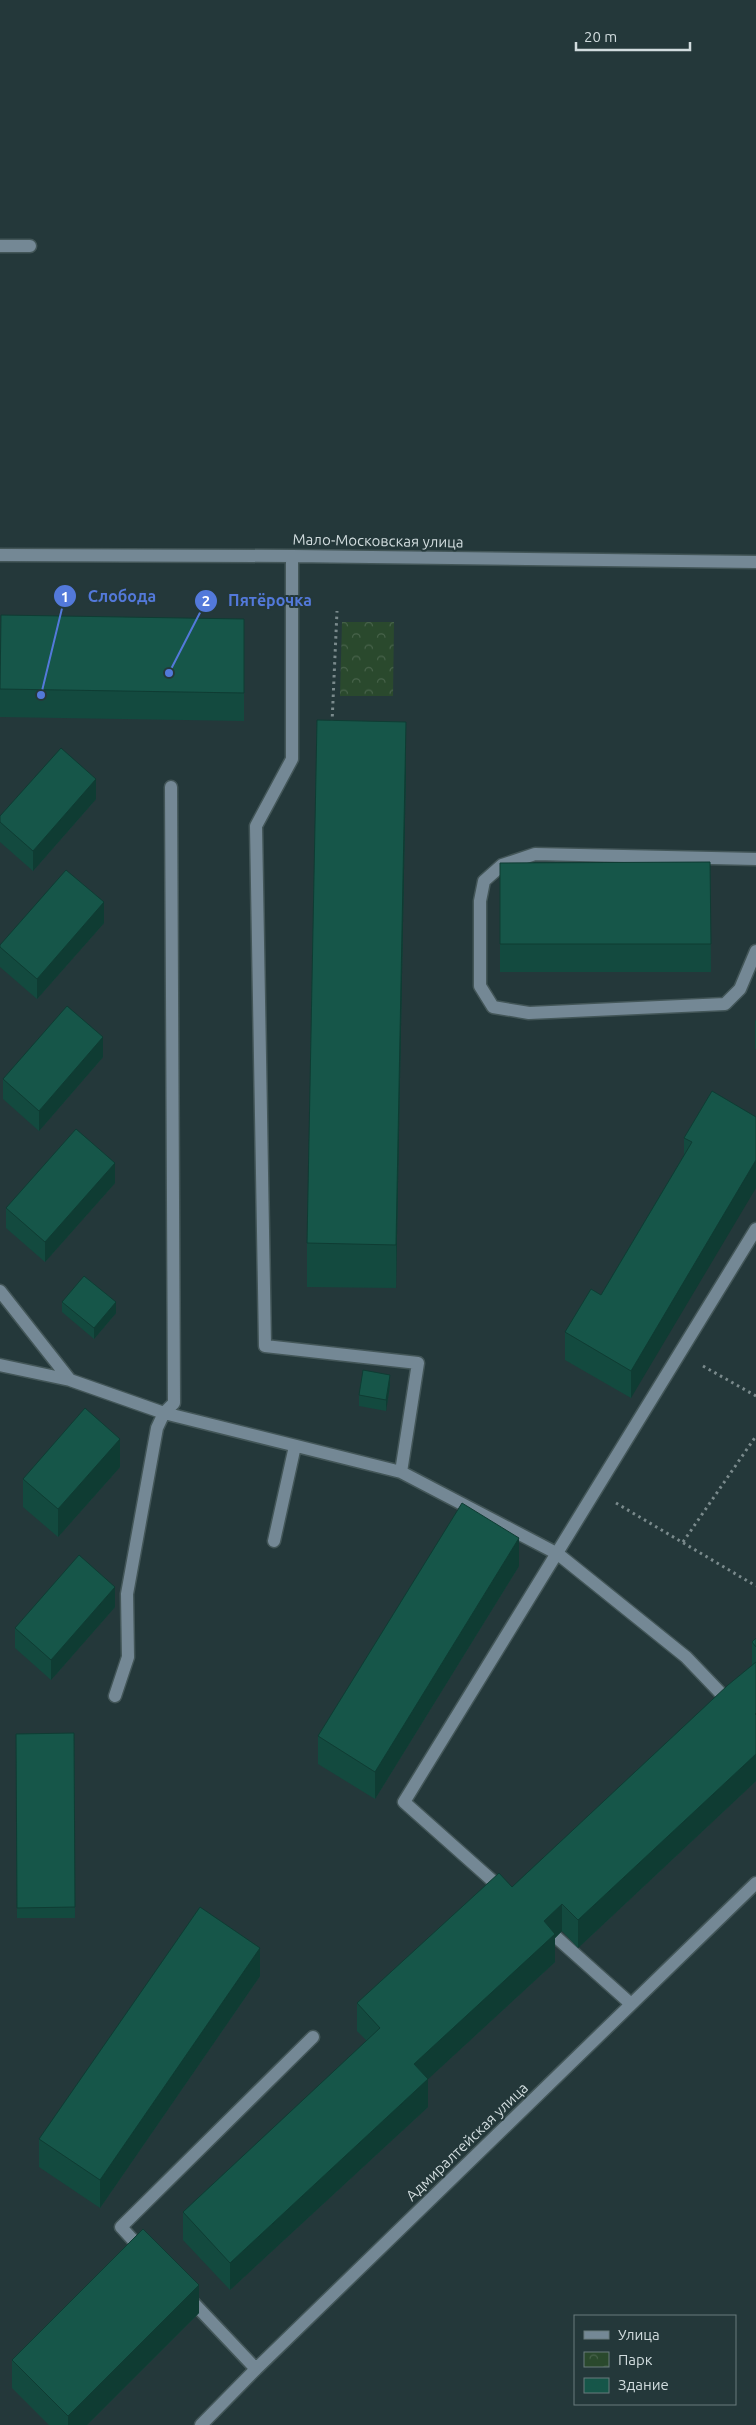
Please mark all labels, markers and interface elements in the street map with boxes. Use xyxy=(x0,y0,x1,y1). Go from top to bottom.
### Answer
scale bar xyxy=(576,20,690,52)
text: 20 m xyxy=(584,28,617,45)
street label: Мало-Московская улица xyxy=(292,531,464,550)
callout: Слобода xyxy=(53,581,166,612)
callout: Пятёрочка xyxy=(194,585,322,616)
text: Слобода xyxy=(88,587,156,605)
text: 1 xyxy=(61,588,69,605)
text: Пятёрочка xyxy=(228,591,312,609)
text: 2 xyxy=(202,592,210,609)
street label: Адмиралтейская улица xyxy=(402,2079,531,2204)
legend xyxy=(574,2315,736,2405)
text: Улица xyxy=(618,2326,660,2343)
text: Парк xyxy=(618,2351,653,2368)
text: Здание xyxy=(618,2376,669,2393)

